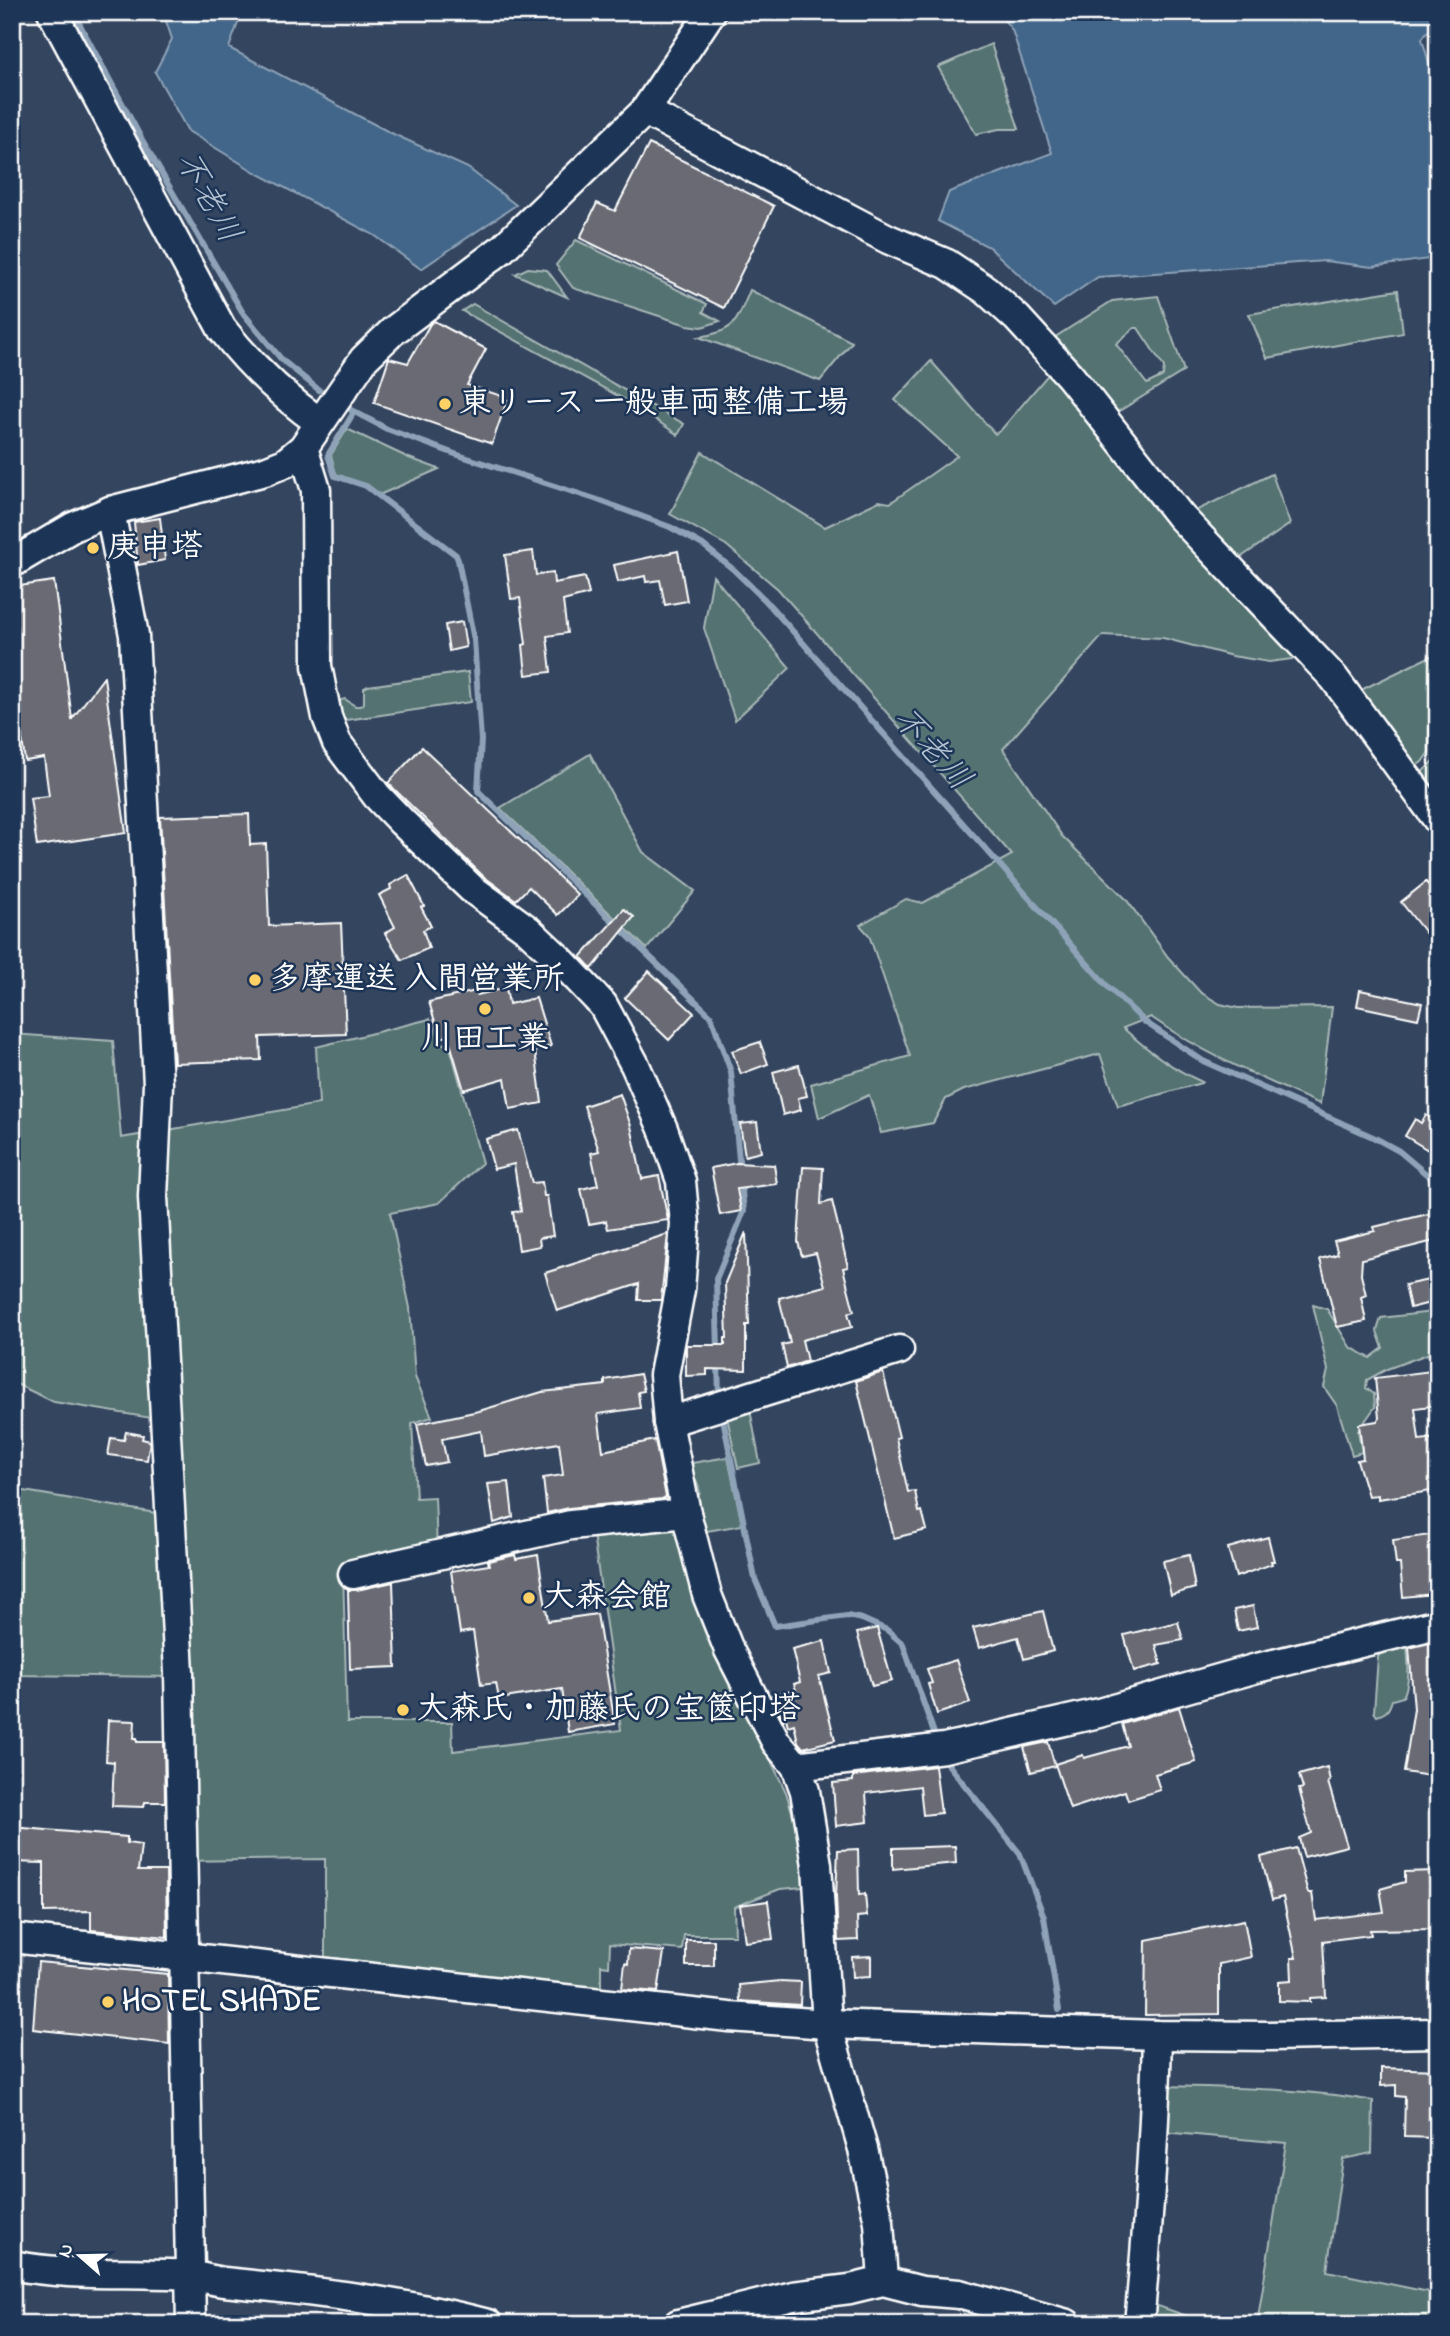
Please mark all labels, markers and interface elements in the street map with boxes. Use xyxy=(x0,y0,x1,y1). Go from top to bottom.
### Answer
water label: 不老川 xyxy=(162,143,252,253)
place label: 東リース 一般車両整備工場 xyxy=(459,381,849,428)
marker: 東リース 一般車両整備工場 xyxy=(437,396,453,412)
place label: 庚申塔 xyxy=(107,525,203,572)
marker: 庚申塔 xyxy=(85,540,101,556)
water label: 不老川 xyxy=(880,697,982,803)
place label: 多摩運送 入間営業所 xyxy=(269,957,565,1004)
marker: 多摩運送 入間営業所 xyxy=(247,972,263,988)
marker: 川田工業 xyxy=(477,1001,493,1017)
place label: 川田工業 xyxy=(421,1017,549,1064)
place label: 大森会館 xyxy=(543,1575,671,1622)
marker: 大森会館 xyxy=(521,1590,537,1606)
place label: 大森氏・加藤氏の宝篋印塔 xyxy=(417,1687,801,1734)
marker: 大森氏・加藤氏の宝篋印塔 xyxy=(395,1702,411,1718)
place label: HOTEL SHADE xyxy=(122,1979,321,2026)
marker: HOTEL SHADE xyxy=(100,1994,116,2010)
north arrow xyxy=(46,2220,116,2290)
text: N xyxy=(51,2240,81,2262)

